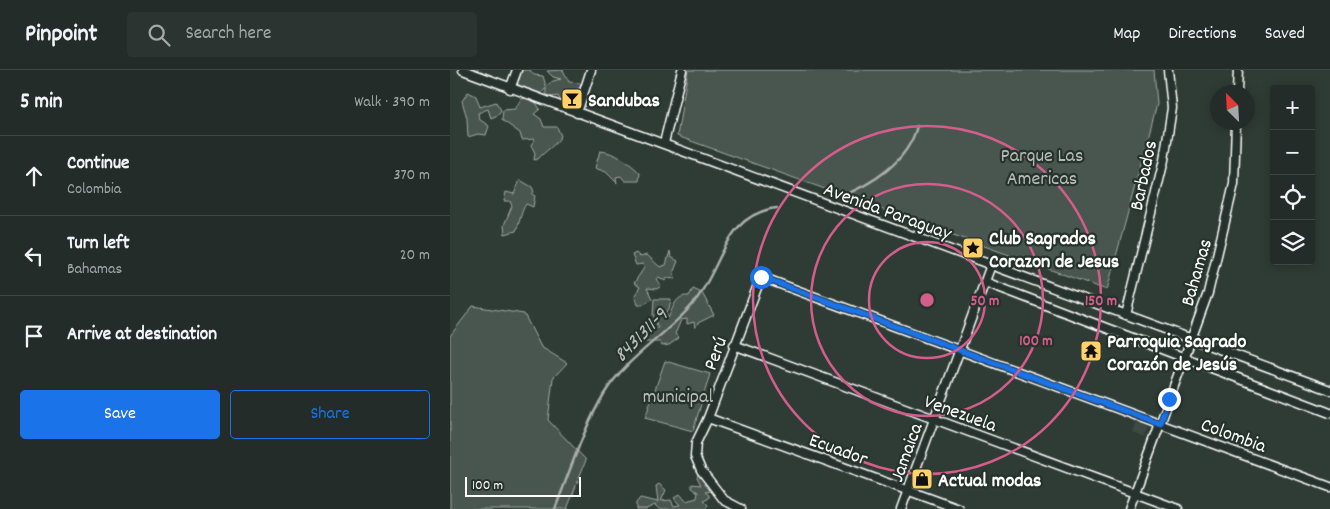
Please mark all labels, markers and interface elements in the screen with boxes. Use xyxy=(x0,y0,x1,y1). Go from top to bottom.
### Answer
search box xyxy=(127,12,477,57)
text: Pinpoint xyxy=(25,18,97,52)
icon: search xyxy=(145,21,173,49)
text: Search here xyxy=(185,21,271,48)
text: Map xyxy=(1113,22,1140,47)
text: Directions xyxy=(1168,22,1237,47)
text: Saved xyxy=(1265,22,1305,47)
north arrow xyxy=(1210,85,1255,130)
map controls xyxy=(1270,85,1315,265)
button: + xyxy=(1270,85,1315,130)
bar icon: Sandubas xyxy=(560,87,584,111)
text: 5 min xyxy=(20,88,63,118)
place label: Sandubas xyxy=(588,88,660,116)
text: Walk · 390 m xyxy=(354,91,430,114)
button: − xyxy=(1270,130,1315,175)
street label: Barbados xyxy=(1124,138,1166,213)
park label: Parque Las Americas xyxy=(1001,143,1083,194)
text: Continue xyxy=(67,151,129,178)
icon: ahead xyxy=(20,162,48,190)
text: 370 m xyxy=(393,164,430,187)
button: locate xyxy=(1270,175,1315,220)
street label: Avenida Paraguay xyxy=(819,177,956,249)
text: Colombia xyxy=(67,178,121,201)
button: layers xyxy=(1270,220,1315,265)
place label: Club Sagrados Corazon de Jesus xyxy=(989,226,1119,277)
text: Turn left xyxy=(67,231,130,258)
place icon: Club Sagrados Corazon de Jesus xyxy=(961,236,985,260)
street label: Bahamas xyxy=(1175,236,1221,310)
icon: left xyxy=(20,242,48,270)
text: 20 m xyxy=(400,244,430,267)
text: Bahamas xyxy=(67,258,122,281)
route start xyxy=(750,266,773,289)
centre of rings xyxy=(918,291,936,309)
text: 50 m xyxy=(971,291,999,313)
text: 150 m xyxy=(1085,291,1117,313)
water label: 8431311-9 xyxy=(608,302,676,370)
icon: arrive xyxy=(20,322,48,350)
text: Arrive at destination xyxy=(67,322,217,349)
place label: Parroquia Sagrado Corazón de Jesús xyxy=(1107,329,1246,380)
text: 100 m xyxy=(1019,331,1053,353)
street label: Perú xyxy=(698,333,736,375)
temple icon: Parroquia Sagrado Corazón de Jesús xyxy=(1079,339,1103,363)
park label: municipal xyxy=(643,384,713,412)
route end xyxy=(1158,388,1181,411)
street label: Venezuela xyxy=(920,389,1001,441)
button: Save xyxy=(20,390,220,439)
button: Share xyxy=(230,390,430,439)
street label: Colombia xyxy=(1196,412,1270,462)
street label: Jamaica xyxy=(884,419,932,486)
street label: Ecuador xyxy=(805,427,872,475)
shop icon: Actual modas xyxy=(910,467,934,491)
place label: Actual modas xyxy=(938,468,1042,496)
scale bar xyxy=(465,474,581,497)
text: 100 m xyxy=(472,476,503,496)

